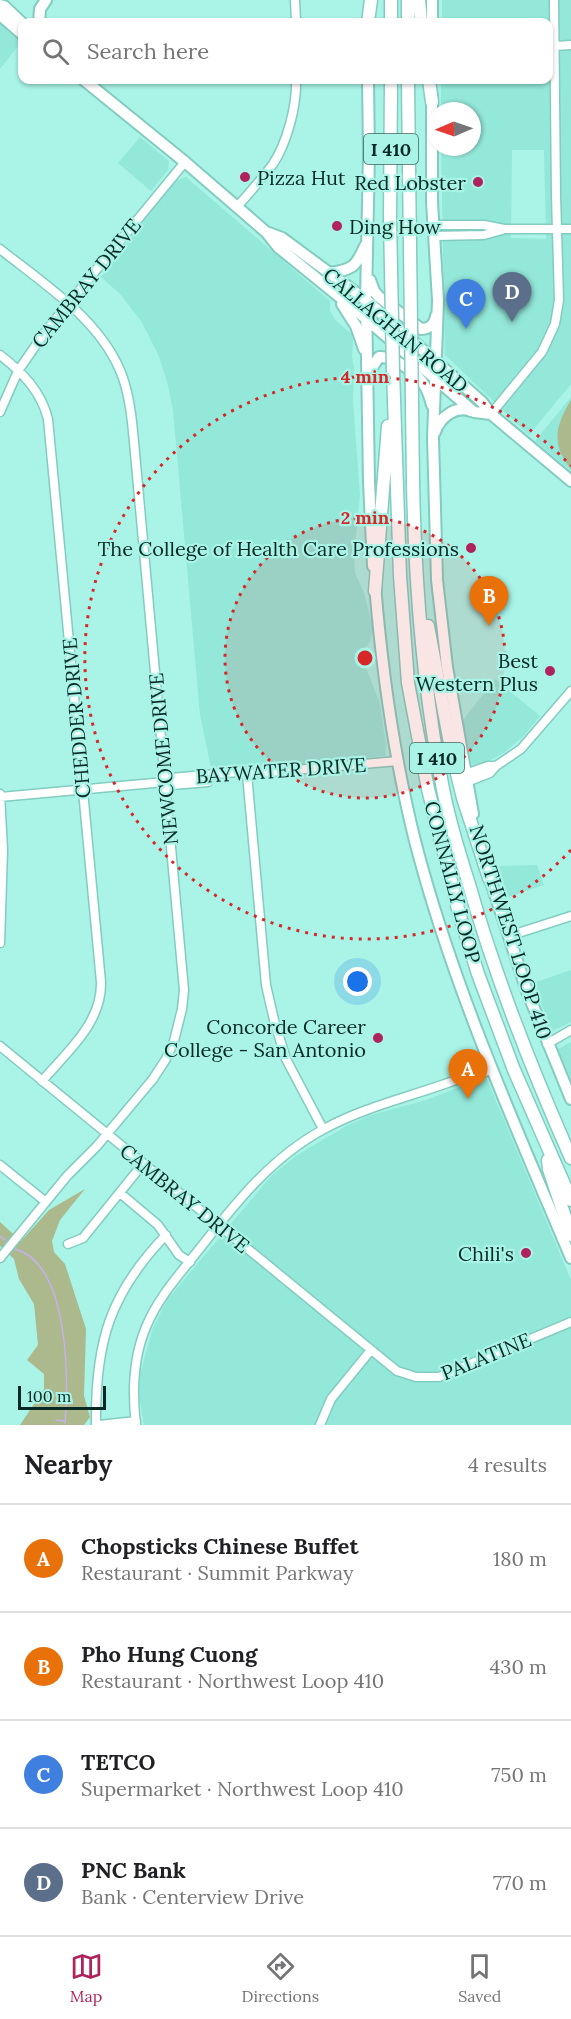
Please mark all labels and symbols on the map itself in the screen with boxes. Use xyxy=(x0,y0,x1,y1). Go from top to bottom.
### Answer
north arrow xyxy=(427,102,481,156)
road number: I 410 xyxy=(364,134,418,164)
place label: Pizza Hut xyxy=(257,165,346,190)
marker: Pizza Hut xyxy=(238,170,252,184)
place label: Red Lobster xyxy=(354,170,466,195)
marker: Red Lobster xyxy=(471,175,485,189)
street label: CAMBRAY DRIVE xyxy=(26,213,146,353)
place label: Ding How xyxy=(349,214,441,239)
marker: Ding How xyxy=(330,219,344,233)
street label: CALLAGHAN ROAD xyxy=(319,262,473,398)
pin: D xyxy=(492,272,532,322)
pin: C xyxy=(446,280,486,329)
text: 4 min xyxy=(341,365,390,388)
text: 2 min xyxy=(341,506,390,529)
place label: The College of Health Care Professions xyxy=(97,536,459,561)
marker: The College of Health Care Professions xyxy=(464,541,478,555)
pin: B xyxy=(470,576,508,626)
street label: CHEDDER DRIVE xyxy=(57,637,95,799)
centre of rings xyxy=(355,648,375,668)
place label: Best Western Plus xyxy=(416,648,538,696)
marker: Best Western Plus xyxy=(543,664,557,678)
street label: NEWCOME DRIVE xyxy=(143,672,183,846)
road number: I 410 xyxy=(410,743,464,773)
street label: BAYWATER DRIVE xyxy=(195,752,367,788)
street label: CONNALLY LOOP xyxy=(419,798,487,966)
street label: NORTHWEST LOOP 410 xyxy=(464,822,558,1042)
your location xyxy=(343,967,372,996)
place label: Concorde Career College - San Antonio xyxy=(164,1014,366,1062)
marker: Concorde Career College - San Antonio xyxy=(371,1031,385,1045)
pin: A xyxy=(448,1050,488,1099)
street label: CAMBRAY DRIVE xyxy=(115,1138,255,1258)
place label: Chili's xyxy=(458,1241,514,1266)
marker: Chili's xyxy=(519,1246,533,1260)
street label: PALATINE xyxy=(437,1327,535,1385)
scale bar xyxy=(18,1383,106,1410)

